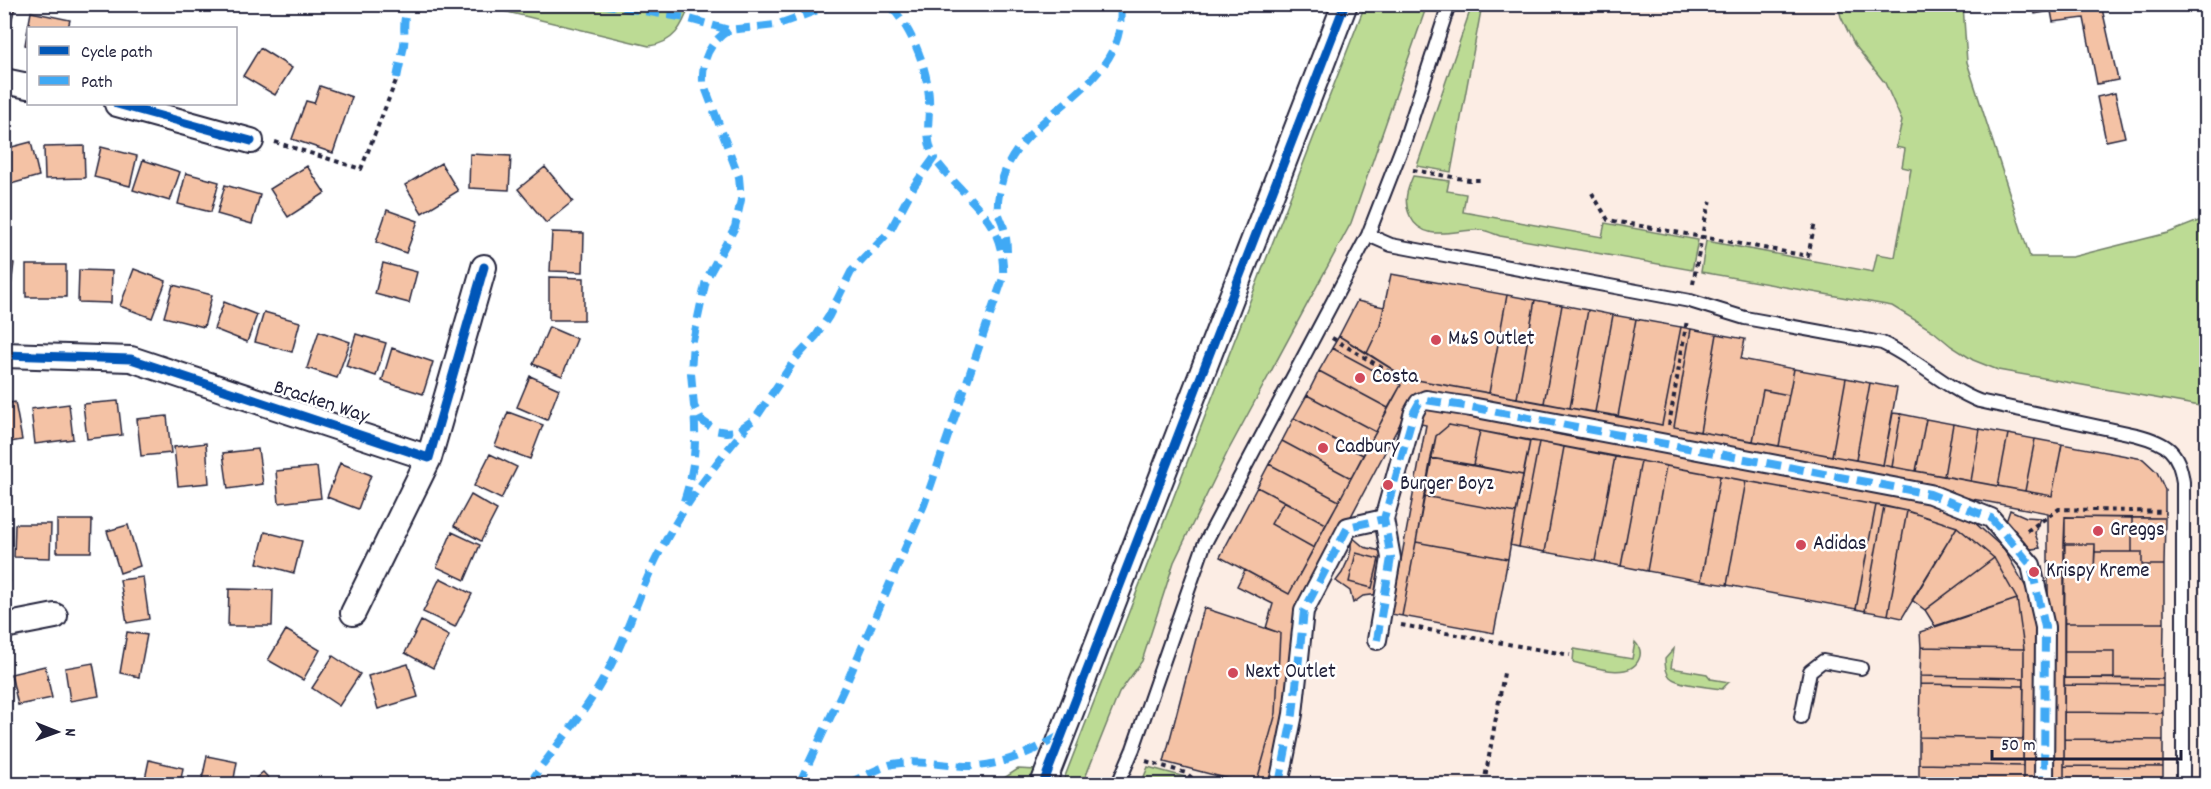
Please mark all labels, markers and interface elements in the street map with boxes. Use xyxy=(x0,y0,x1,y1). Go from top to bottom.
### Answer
legend xyxy=(27,27,237,105)
text: Cycle path xyxy=(81,41,152,66)
text: Path xyxy=(81,71,113,96)
place label: M&S Outlet xyxy=(1448,325,1535,355)
marker: M&S Outlet xyxy=(1429,333,1443,347)
place label: Costa xyxy=(1372,363,1419,393)
marker: Costa xyxy=(1353,371,1367,385)
street label: Bracken Way xyxy=(269,373,373,433)
place label: Cadbury xyxy=(1335,433,1400,463)
marker: Cadbury xyxy=(1316,441,1330,455)
place label: Burger Boyz xyxy=(1400,470,1494,500)
marker: Burger Boyz xyxy=(1381,478,1395,492)
place label: Greggs xyxy=(2110,516,2165,546)
marker: Greggs xyxy=(2091,524,2105,538)
place label: Adidas xyxy=(1813,530,1867,560)
marker: Adidas xyxy=(1794,538,1808,552)
place label: Krispy Kreme xyxy=(2046,557,2150,587)
marker: Krispy Kreme xyxy=(2027,565,2041,579)
place label: Next Outlet xyxy=(1245,658,1336,688)
marker: Next Outlet xyxy=(1226,666,1240,680)
north arrow xyxy=(27,702,87,762)
scale bar xyxy=(1992,723,2181,761)
text: N xyxy=(58,728,81,736)
text: 50 m xyxy=(2001,734,2036,759)

